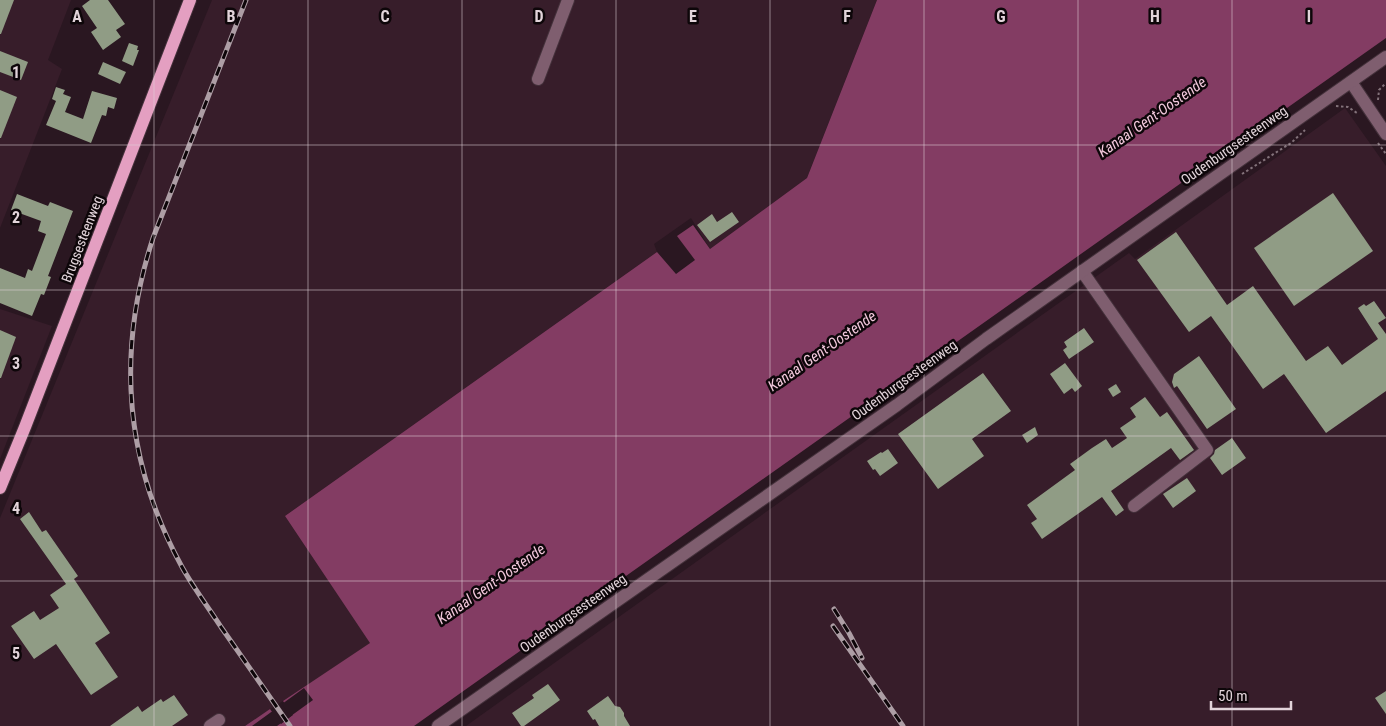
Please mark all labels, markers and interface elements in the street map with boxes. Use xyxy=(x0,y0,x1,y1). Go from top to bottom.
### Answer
text: A xyxy=(72,7,82,26)
text: B xyxy=(227,7,236,26)
text: C xyxy=(380,7,390,26)
text: D xyxy=(534,7,544,26)
text: E xyxy=(689,7,697,26)
text: F xyxy=(843,7,851,26)
text: G xyxy=(996,7,1006,26)
text: H xyxy=(1150,7,1160,26)
text: I xyxy=(1307,7,1311,26)
text: 1 xyxy=(12,63,20,82)
water label: Kanaal Gent-Oostende xyxy=(1094,73,1210,161)
street label: Oudenburgsesteenweg xyxy=(1178,102,1290,188)
street label: Brugsesteenweg xyxy=(58,193,106,285)
text: 2 xyxy=(12,208,20,227)
water label: Kanaal Gent-Oostende xyxy=(764,307,880,395)
street label: Oudenburgsesteenweg xyxy=(848,336,960,424)
text: 3 xyxy=(12,354,20,373)
text: 4 xyxy=(12,499,20,518)
water label: Kanaal Gent-Oostende xyxy=(433,540,549,628)
street label: Oudenburgsesteenweg xyxy=(517,570,629,656)
text: 5 xyxy=(12,644,20,663)
scale bar xyxy=(1211,678,1291,710)
text: 50 m xyxy=(1218,687,1248,705)

